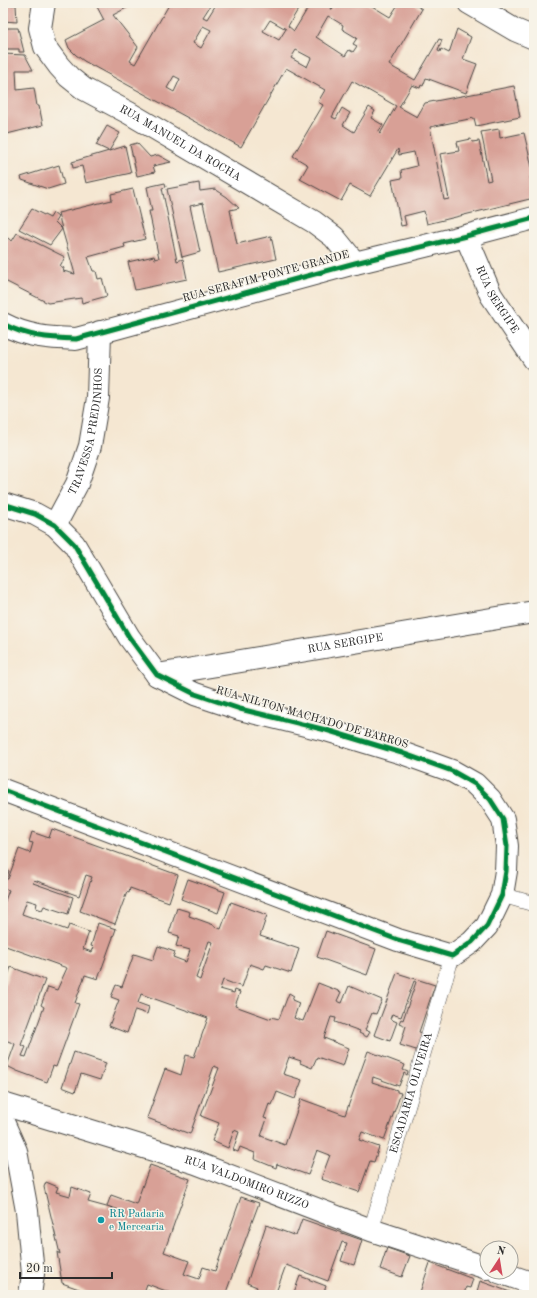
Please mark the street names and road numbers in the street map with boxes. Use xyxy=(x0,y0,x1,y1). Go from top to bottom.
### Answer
street label: RUA MANUEL DA ROCHA xyxy=(118,103,243,183)
street label: RUA SERAFIM PONTE GRANDE xyxy=(181,249,351,305)
street label: RUA SERGIPE xyxy=(474,264,521,335)
street label: TRAVESSA PREDINHOS xyxy=(66,368,104,497)
street label: RUA SERGIPE xyxy=(307,632,384,655)
street label: RUA NILTON MACHADO DE BARROS xyxy=(214,685,410,751)
street label: ESCADARIA OLIVEIRA xyxy=(388,1030,435,1155)
street label: RUA VALDOMIRO RIZZO xyxy=(183,1154,311,1211)

